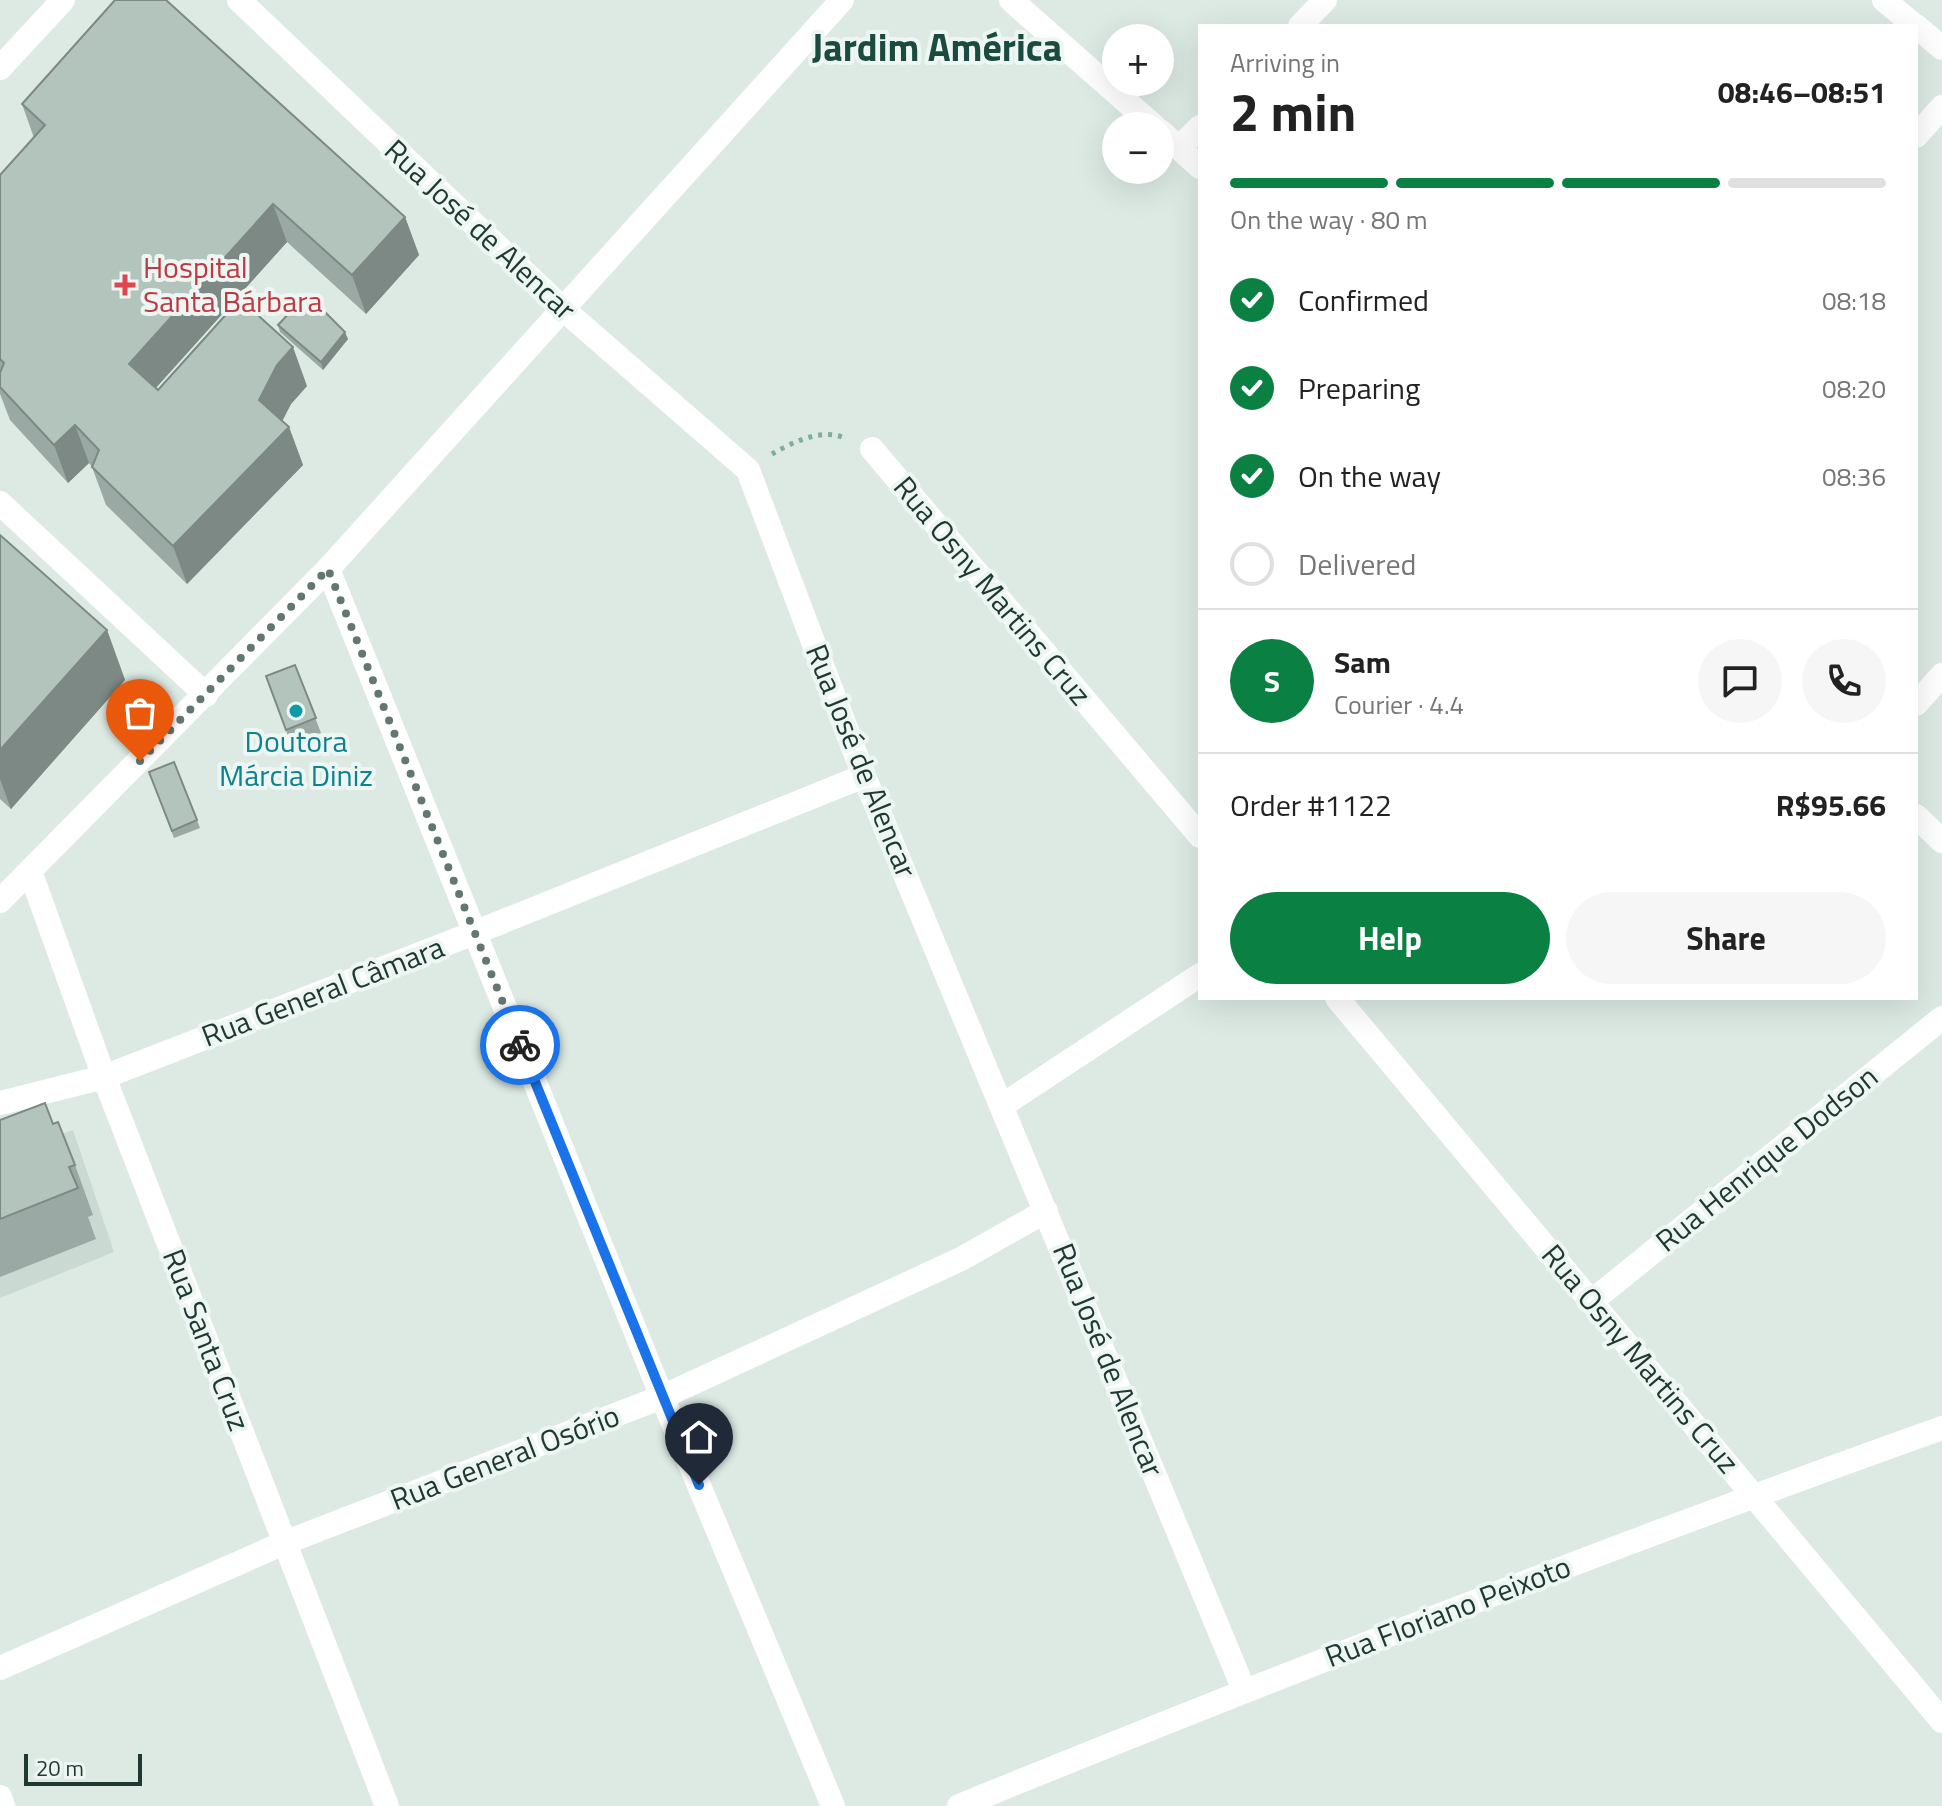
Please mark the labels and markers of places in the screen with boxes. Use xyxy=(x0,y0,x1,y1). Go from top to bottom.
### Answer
place label: Hospital Santa Bárbara xyxy=(143,244,323,324)
marker: Hospital Santa Bárbara xyxy=(114,274,136,296)
pin xyxy=(106,679,174,761)
marker: Doutora Márcia Diniz xyxy=(287,702,305,720)
place label: Doutora Márcia Diniz xyxy=(219,718,373,798)
pin xyxy=(665,1403,733,1485)

